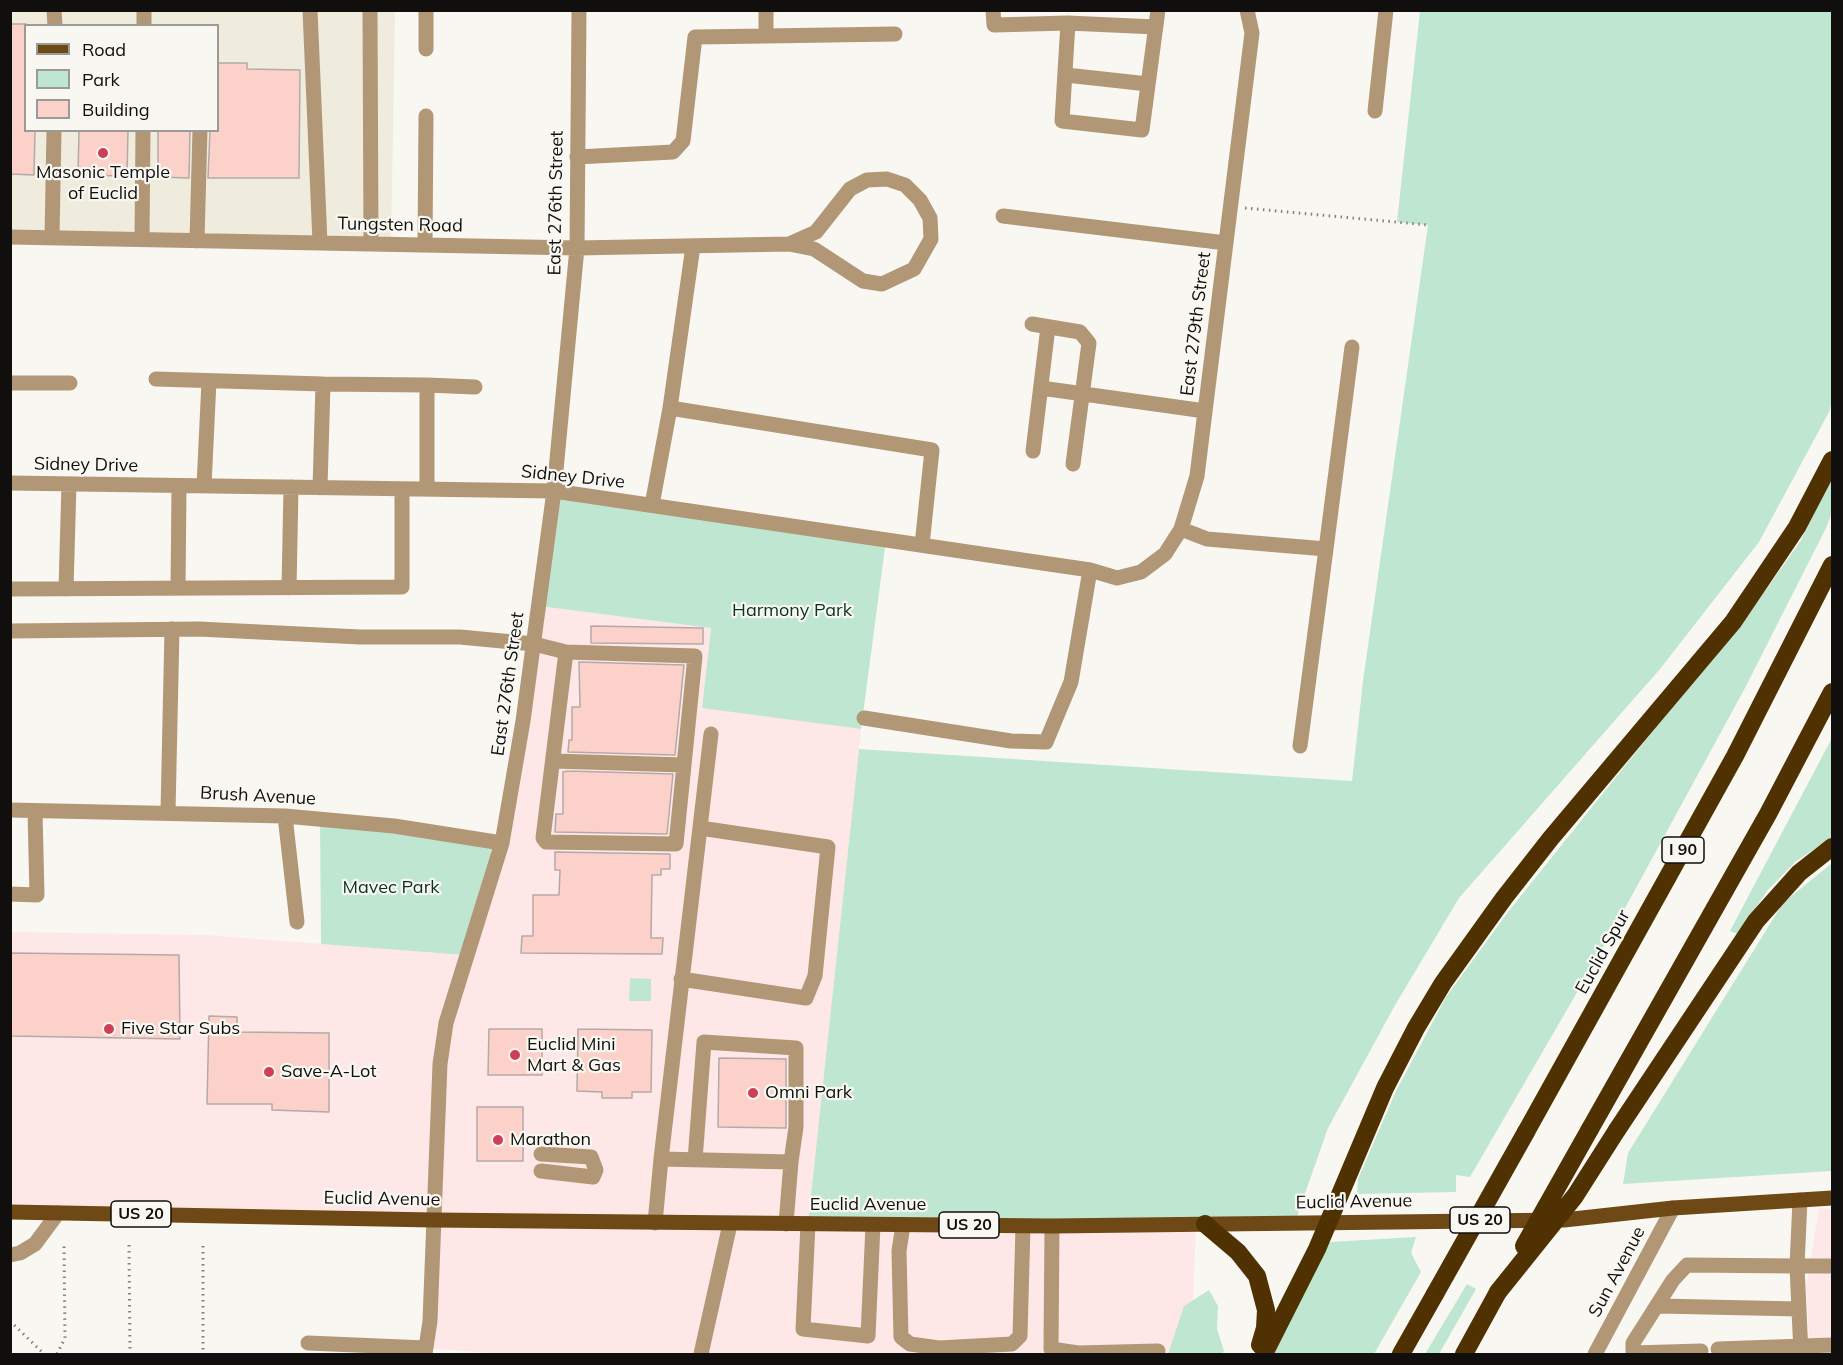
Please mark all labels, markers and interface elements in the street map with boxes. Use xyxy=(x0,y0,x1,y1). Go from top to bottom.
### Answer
legend xyxy=(24,24,219,132)
text: Road xyxy=(82,38,126,61)
text: Park xyxy=(82,68,120,91)
text: Building xyxy=(82,98,150,121)
street label: East 276th Street xyxy=(544,130,568,276)
marker: Masonic Temple of Euclid xyxy=(96,146,110,160)
place label: Masonic Temple of Euclid xyxy=(36,162,170,204)
street label: Tungsten Road xyxy=(337,213,463,237)
street label: East 279th Street xyxy=(1176,251,1216,397)
street label: Sidney Drive xyxy=(34,453,138,477)
street label: Sidney Drive xyxy=(520,461,626,493)
park label: Harmony Park xyxy=(732,600,852,622)
street label: East 276th Street xyxy=(487,611,529,757)
street label: Brush Avenue xyxy=(199,782,317,810)
road number: I 90 xyxy=(1662,837,1704,863)
park label: Mavec Park xyxy=(343,877,439,899)
street label: Euclid Spur xyxy=(1571,906,1635,998)
place label: Five Star Subs xyxy=(121,1018,240,1040)
marker: Five Star Subs xyxy=(102,1022,116,1036)
place label: Euclid Mini Mart & Gas xyxy=(527,1034,621,1076)
marker: Euclid Mini Mart & Gas xyxy=(508,1048,522,1062)
place label: Save-A-Lot xyxy=(281,1061,377,1083)
marker: Save-A-Lot xyxy=(262,1065,276,1079)
place label: Omni Park xyxy=(765,1082,852,1104)
marker: Omni Park xyxy=(746,1086,760,1100)
place label: Marathon xyxy=(510,1129,591,1151)
marker: Marathon xyxy=(491,1133,505,1147)
street label: Euclid Avenue xyxy=(323,1187,441,1211)
street label: Euclid Avenue xyxy=(1295,1190,1413,1214)
street label: Euclid Avenue xyxy=(810,1194,926,1216)
road number: US 20 xyxy=(111,1201,171,1227)
road number: US 20 xyxy=(1450,1207,1510,1233)
road number: US 20 xyxy=(939,1212,999,1238)
street label: Sun Avenue xyxy=(1584,1223,1650,1321)

